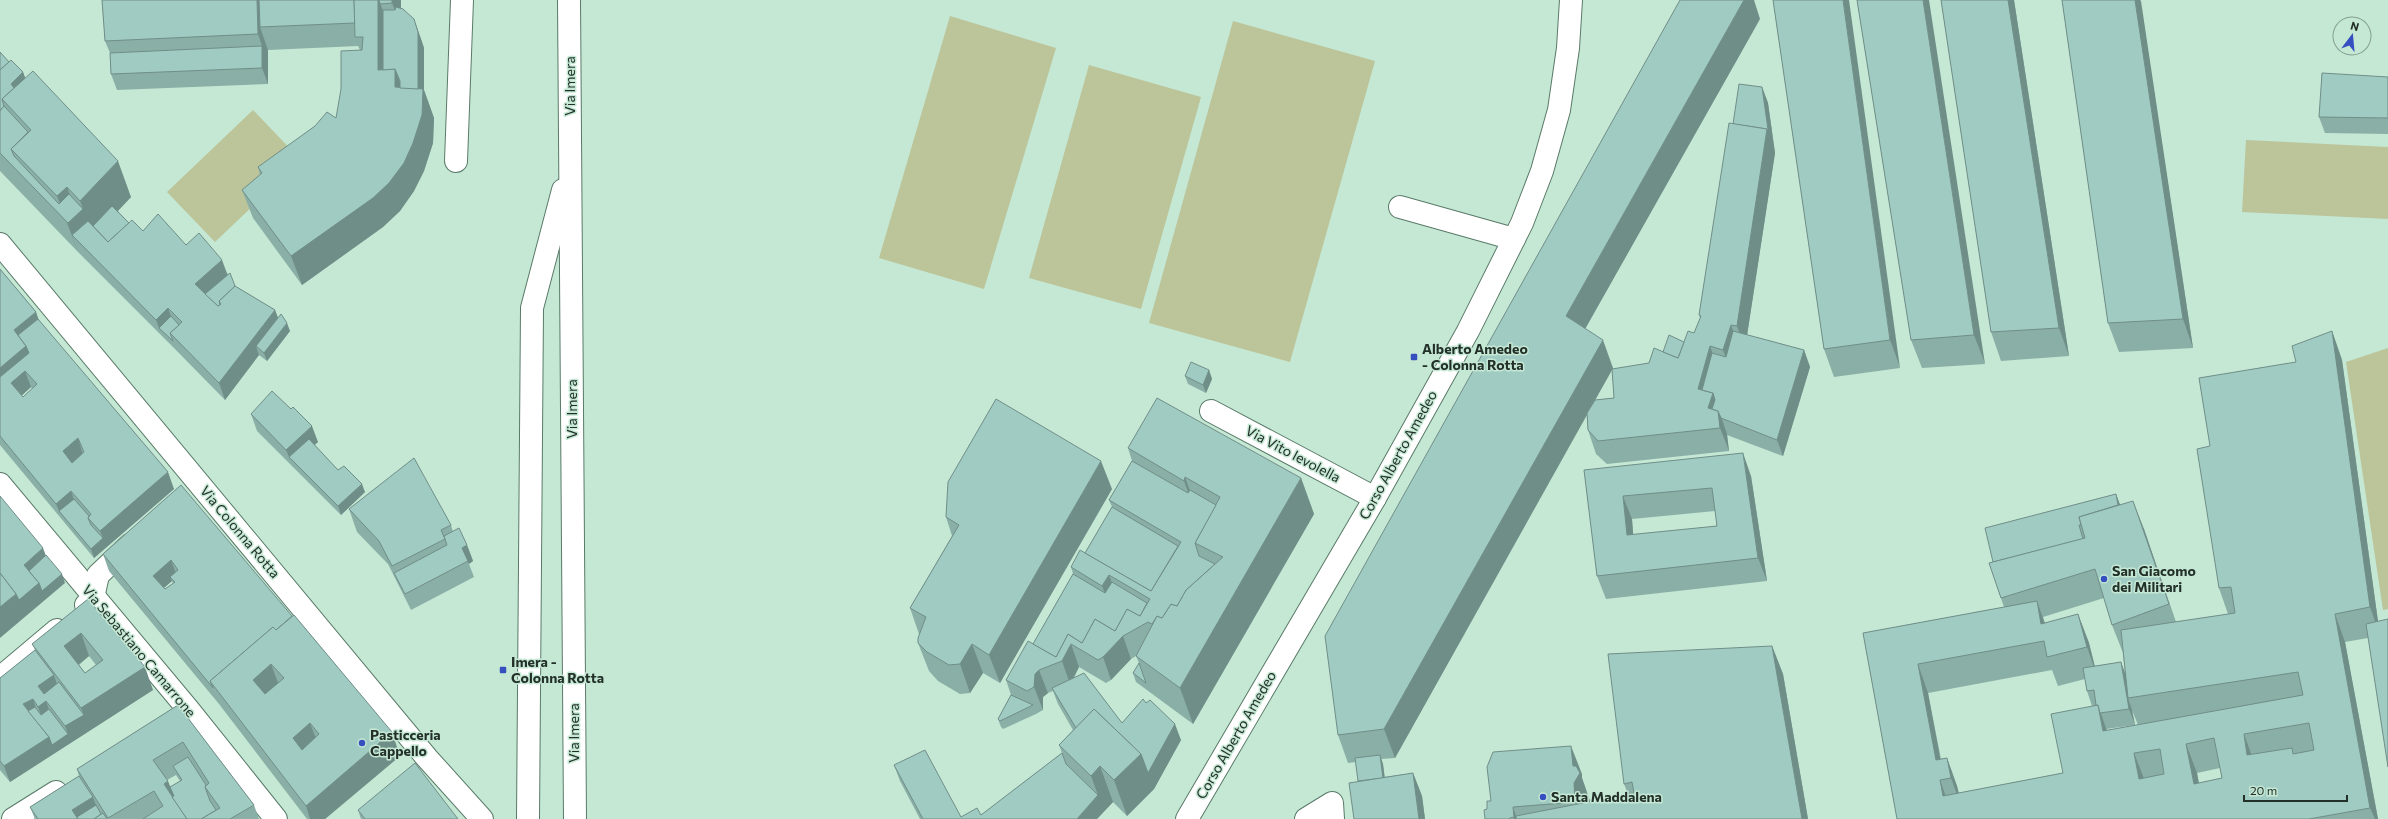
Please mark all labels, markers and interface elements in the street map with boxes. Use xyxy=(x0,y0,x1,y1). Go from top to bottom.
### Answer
north arrow xyxy=(2332,16,2372,56)
text: N xyxy=(2349,19,2361,33)
street label: Via Imera xyxy=(561,56,578,116)
place label: Alberto Amedeo - Colonna Rotta xyxy=(1422,340,1528,373)
marker: Alberto Amedeo - Colonna Rotta xyxy=(1409,352,1419,362)
street label: Via Imera xyxy=(563,379,580,439)
street label: Corso Alberto Amedeo xyxy=(1355,387,1440,522)
street label: Via Vito Ievolella xyxy=(1243,421,1344,486)
street label: Via Colonna Rotta xyxy=(197,482,284,581)
place label: San Giacomo dei Militari xyxy=(2112,562,2196,595)
marker: San Giacomo dei Militari xyxy=(2099,574,2109,584)
street label: Via Sebastiano Camarrone xyxy=(79,581,200,720)
place label: Imera - Colonna Rotta xyxy=(511,653,604,686)
marker: Imera - Colonna Rotta xyxy=(498,665,508,675)
street label: Corso Alberto Amedeo xyxy=(1192,668,1279,802)
street label: Via Imera xyxy=(565,703,582,763)
place label: Pasticceria Cappello xyxy=(370,726,441,759)
marker: Pasticceria Cappello xyxy=(357,738,367,748)
scale bar xyxy=(2244,777,2347,803)
text: 20 m xyxy=(2250,783,2277,797)
place label: Santa Maddalena xyxy=(1551,788,1662,805)
marker: Santa Maddalena xyxy=(1538,792,1548,802)

